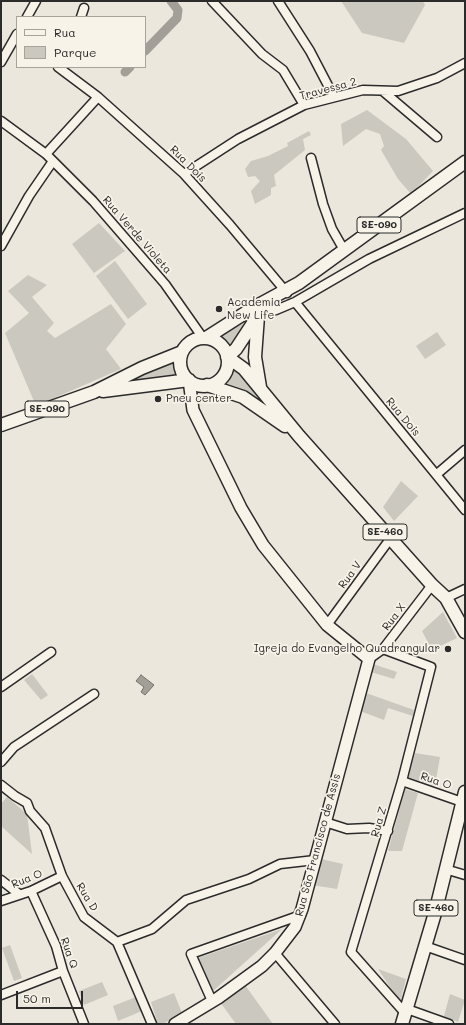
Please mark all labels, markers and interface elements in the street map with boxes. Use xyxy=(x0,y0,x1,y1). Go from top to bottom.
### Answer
legend xyxy=(16,16,146,68)
text: Rua xyxy=(54,24,76,40)
text: Parque xyxy=(54,44,97,60)
street label: Travessa 2 xyxy=(298,75,358,103)
street label: Rua Dois xyxy=(167,143,209,185)
street label: Rua Verde Violeta xyxy=(100,194,174,276)
road number: SE-090 xyxy=(357,217,401,233)
place label: Academia New Life xyxy=(227,296,281,322)
marker: Academia New Life xyxy=(214,304,224,314)
place label: Pneu center xyxy=(166,392,232,406)
marker: Pneu center xyxy=(153,394,163,404)
street label: Rua Dois xyxy=(383,395,423,439)
road number: SE-090 xyxy=(25,401,69,417)
road number: SE-460 xyxy=(363,524,407,540)
street label: Rua V xyxy=(336,559,364,591)
street label: Rua X xyxy=(379,601,409,633)
place label: Igreja do Evangelho Quadrangular xyxy=(254,642,440,656)
marker: Igreja do Evangelho Quadrangular xyxy=(443,644,453,654)
street label: Rua O xyxy=(419,770,453,792)
street label: Rua São Francisco de Assis xyxy=(293,772,343,918)
street label: Rua Z xyxy=(368,805,390,839)
street label: Rua O xyxy=(10,867,44,891)
street label: Rua D xyxy=(73,880,101,914)
road number: SE-460 xyxy=(414,900,458,916)
street label: Rua Q xyxy=(58,936,80,970)
scale bar xyxy=(18,983,85,1009)
text: 50 m xyxy=(23,990,51,1006)

